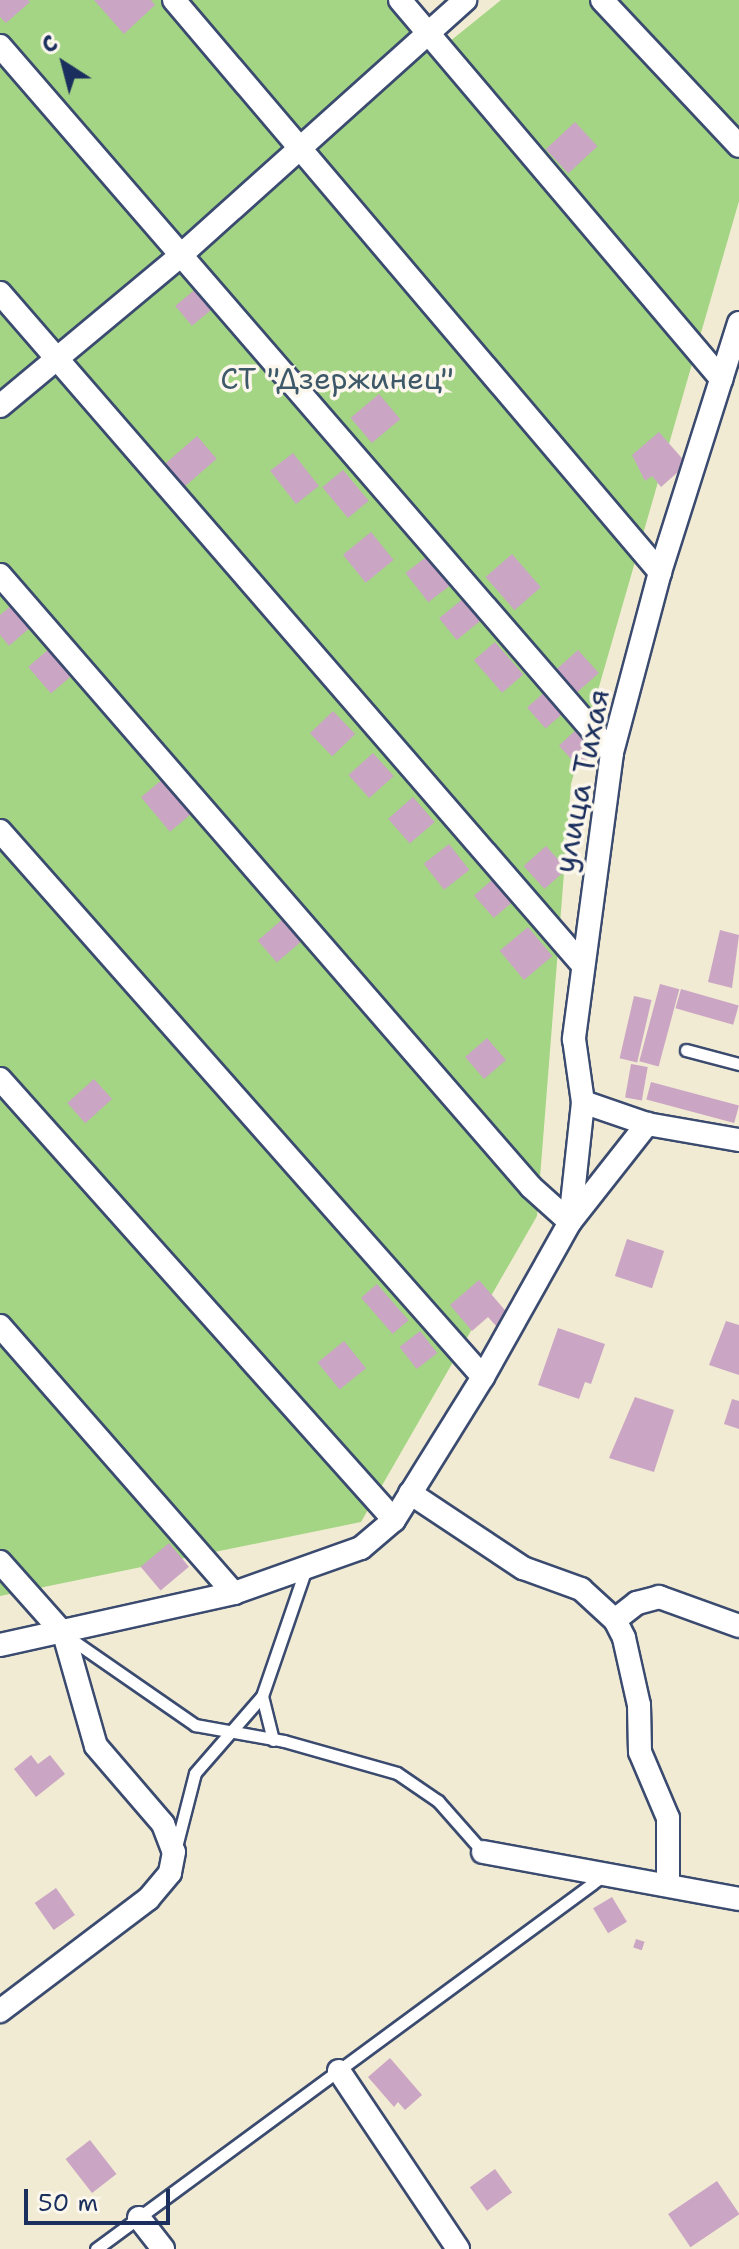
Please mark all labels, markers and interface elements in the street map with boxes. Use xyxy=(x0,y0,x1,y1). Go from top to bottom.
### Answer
north arrow xyxy=(24,24,104,104)
text: С xyxy=(36,28,64,60)
park label: СТ "Дзержинец" xyxy=(220,361,454,397)
street label: улица Тихая xyxy=(547,686,617,876)
scale bar xyxy=(28,2173,174,2223)
text: 50 m xyxy=(38,2187,98,2219)

